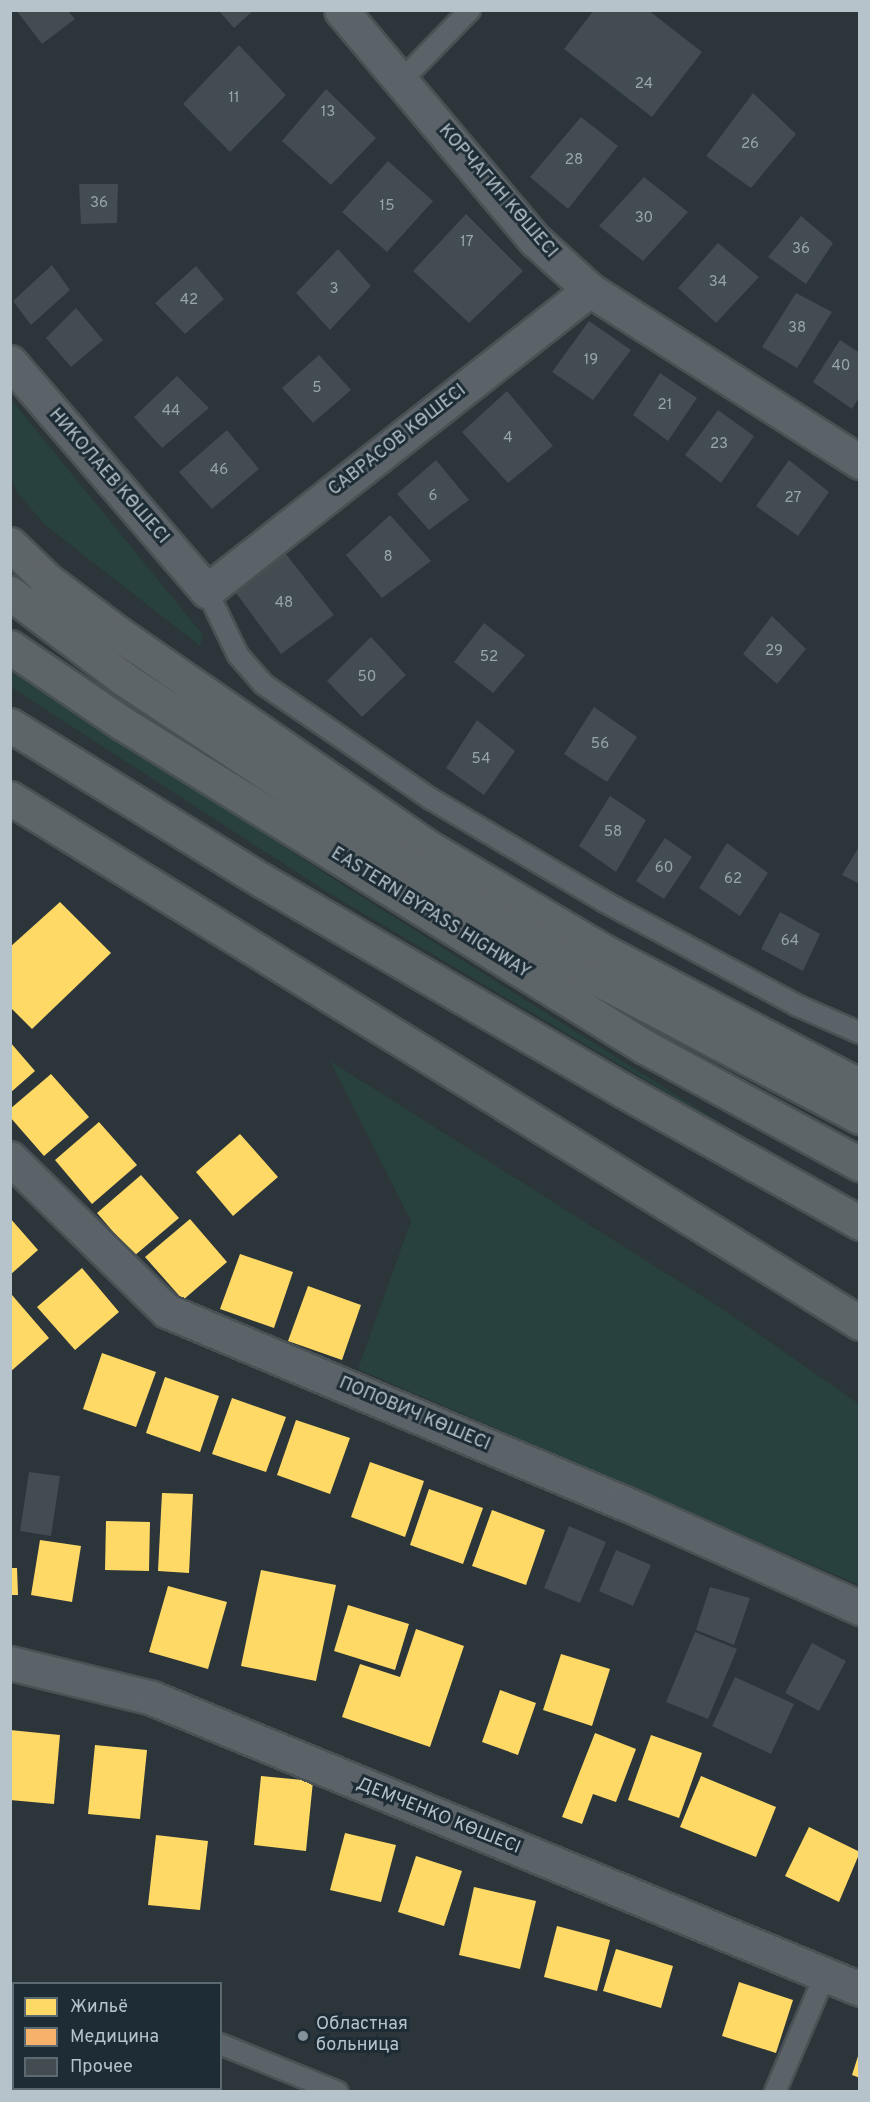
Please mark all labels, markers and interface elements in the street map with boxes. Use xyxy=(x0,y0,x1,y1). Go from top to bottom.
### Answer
house number: 24 xyxy=(635,76,653,94)
house number: 11 xyxy=(228,90,240,108)
house number: 13 xyxy=(321,104,335,122)
street label: КОРЧАГИН КӨШЕСІ xyxy=(433,121,561,263)
house number: 26 xyxy=(741,136,759,154)
house number: 28 xyxy=(565,152,583,170)
house number: 36 xyxy=(90,195,108,213)
house number: 15 xyxy=(380,198,394,216)
house number: 30 xyxy=(635,210,653,228)
house number: 17 xyxy=(460,234,474,252)
house number: 36 xyxy=(792,241,810,259)
house number: 34 xyxy=(709,274,727,292)
house number: 3 xyxy=(329,281,339,299)
house number: 42 xyxy=(180,292,198,310)
house number: 38 xyxy=(788,320,806,338)
house number: 19 xyxy=(584,352,598,370)
house number: 40 xyxy=(832,358,850,376)
house number: 5 xyxy=(312,380,322,398)
street label: САВРАСОВ КӨШЕСІ xyxy=(325,381,471,501)
house number: 21 xyxy=(658,397,672,415)
house number: 44 xyxy=(162,403,180,421)
street label: НИКОЛАЕВ КӨШЕСІ xyxy=(43,405,173,549)
house number: 4 xyxy=(503,430,513,448)
house number: 23 xyxy=(710,436,728,454)
house number: 46 xyxy=(210,462,228,480)
house number: 6 xyxy=(429,488,437,506)
house number: 27 xyxy=(785,490,801,508)
house number: 8 xyxy=(383,549,393,567)
house number: 48 xyxy=(275,595,293,613)
house number: 29 xyxy=(765,643,783,661)
house number: 52 xyxy=(480,649,498,667)
house number: 50 xyxy=(358,669,376,687)
house number: 56 xyxy=(591,736,609,754)
house number: 54 xyxy=(472,751,490,769)
house number: 58 xyxy=(604,824,622,842)
street label: EASTERN BYPASS HIGHWAY xyxy=(326,844,534,984)
house number: 60 xyxy=(655,860,673,878)
house number: 62 xyxy=(724,871,742,889)
house number: 64 xyxy=(781,933,799,951)
street label: ПОПОВИЧ КӨШЕСІ xyxy=(335,1373,493,1457)
street label: ДЕМЧЕНКО КӨШЕСІ xyxy=(353,1774,523,1860)
legend xyxy=(12,1982,222,2090)
text: Жильё xyxy=(70,1996,128,2019)
place label: Областная больница xyxy=(316,2015,408,2058)
text: Медицина xyxy=(70,2026,159,2049)
marker: Областная больница xyxy=(294,2027,312,2045)
text: Прочее xyxy=(70,2056,133,2079)

